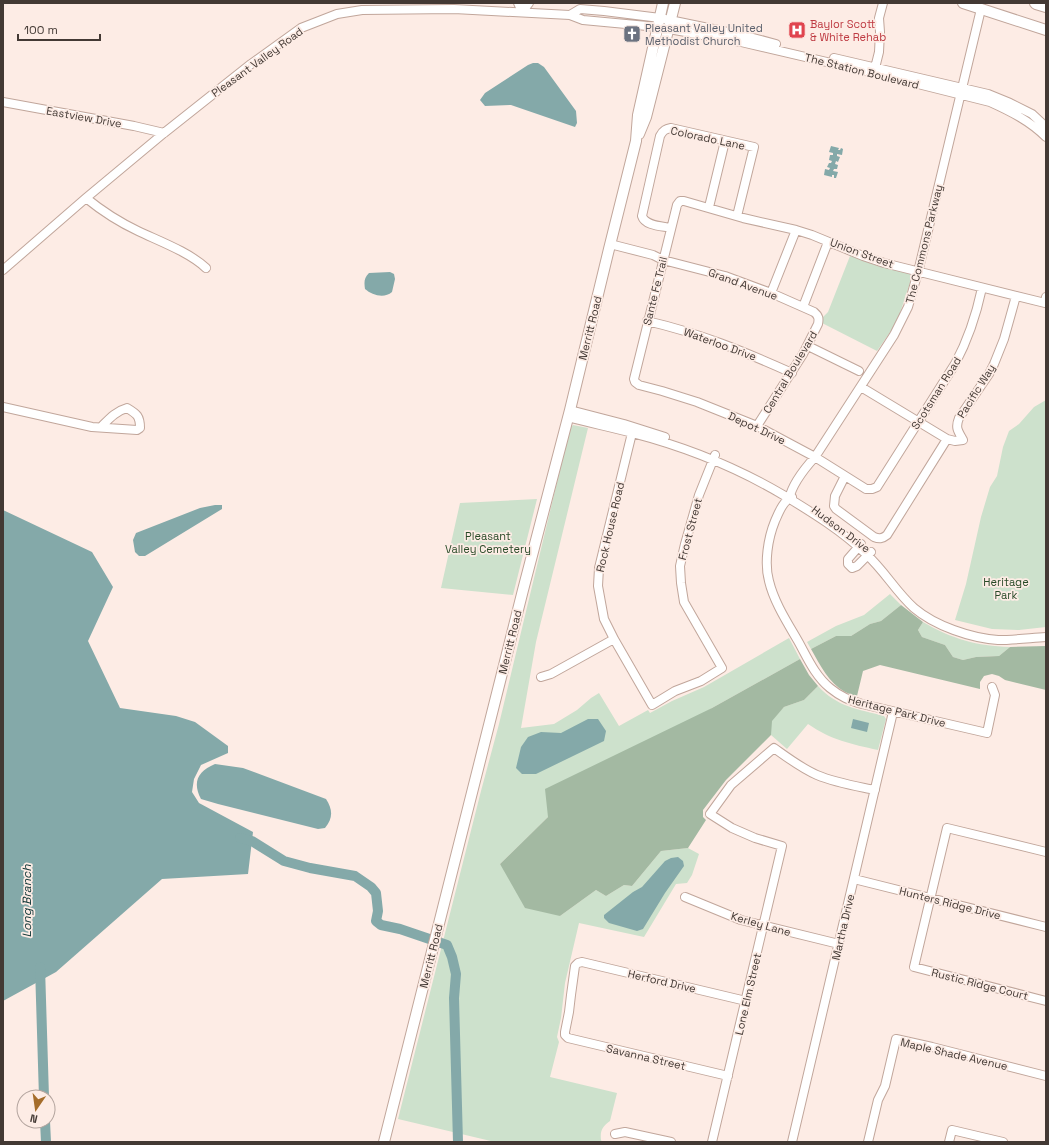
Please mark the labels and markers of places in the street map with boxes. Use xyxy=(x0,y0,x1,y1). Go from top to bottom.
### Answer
place label: Baylor Scott & White Rehab xyxy=(810,17,886,44)
hospital icon: Baylor Scott & White Rehab xyxy=(787,20,807,40)
place label: Pleasant Valley United Methodist Church xyxy=(645,21,763,48)
church icon: Pleasant Valley United Methodist Church xyxy=(622,24,642,44)

